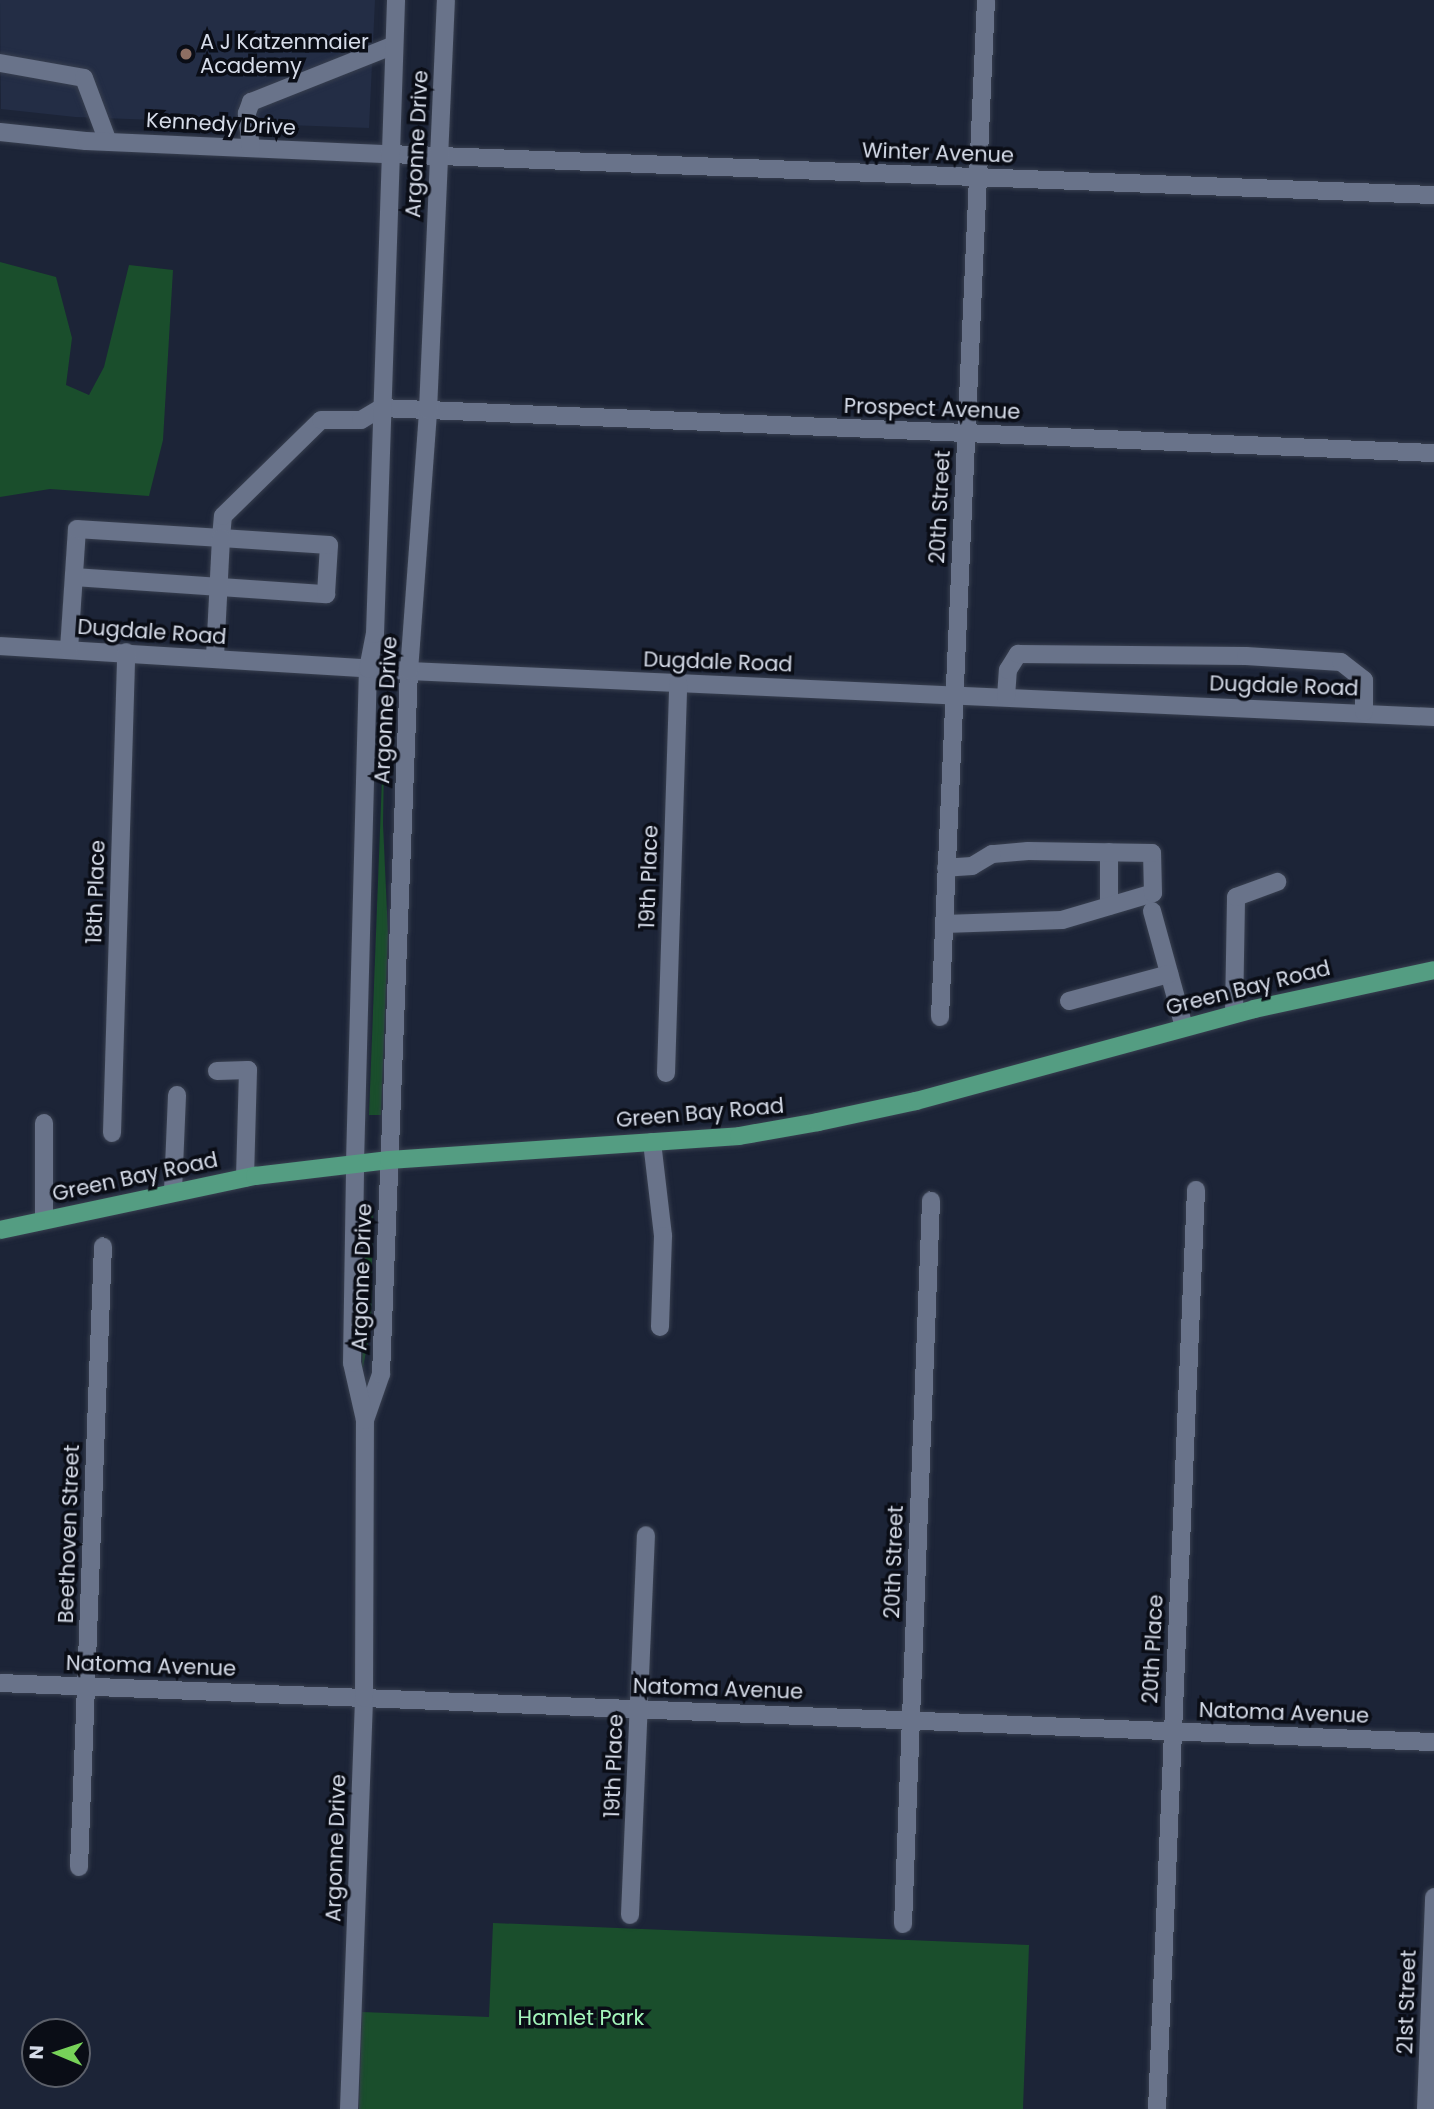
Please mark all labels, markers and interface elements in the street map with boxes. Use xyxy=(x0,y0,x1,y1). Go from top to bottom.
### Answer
place label: A J Katzenmaier Academy xyxy=(200,29,369,79)
marker: A J Katzenmaier Academy xyxy=(178,46,194,62)
street label: Argonne Drive xyxy=(401,70,433,218)
street label: Kennedy Drive xyxy=(146,107,296,141)
street label: Winter Avenue xyxy=(862,138,1014,168)
street label: Prospect Avenue xyxy=(843,393,1021,425)
street label: 20th Street xyxy=(924,450,956,564)
street label: Dugdale Road xyxy=(77,614,227,650)
street label: Argonne Drive xyxy=(370,636,402,784)
street label: Dugdale Road xyxy=(643,647,793,677)
street label: Dugdale Road xyxy=(1209,671,1359,701)
street label: 19th Place xyxy=(635,825,663,929)
street label: 18th Place xyxy=(82,840,110,944)
street label: Green Bay Road xyxy=(1163,955,1333,1021)
street label: Green Bay Road xyxy=(615,1093,785,1133)
street label: Green Bay Road xyxy=(50,1147,220,1207)
street label: Argonne Drive xyxy=(347,1203,377,1351)
street label: Beethoven Street xyxy=(53,1444,85,1624)
street label: 20th Street xyxy=(879,1505,909,1619)
street label: 20th Place xyxy=(1138,1594,1168,1704)
street label: Natoma Avenue xyxy=(65,1650,237,1682)
street label: Natoma Avenue xyxy=(632,1673,804,1705)
street label: Natoma Avenue xyxy=(1198,1697,1370,1729)
street label: 19th Place xyxy=(600,1714,628,1818)
street label: Argonne Drive xyxy=(321,1774,351,1922)
street label: 21st Street xyxy=(1393,1949,1421,2055)
park label: Hamlet Park xyxy=(518,2005,644,2031)
north arrow xyxy=(21,2018,91,2088)
text: N xyxy=(23,2045,50,2060)

